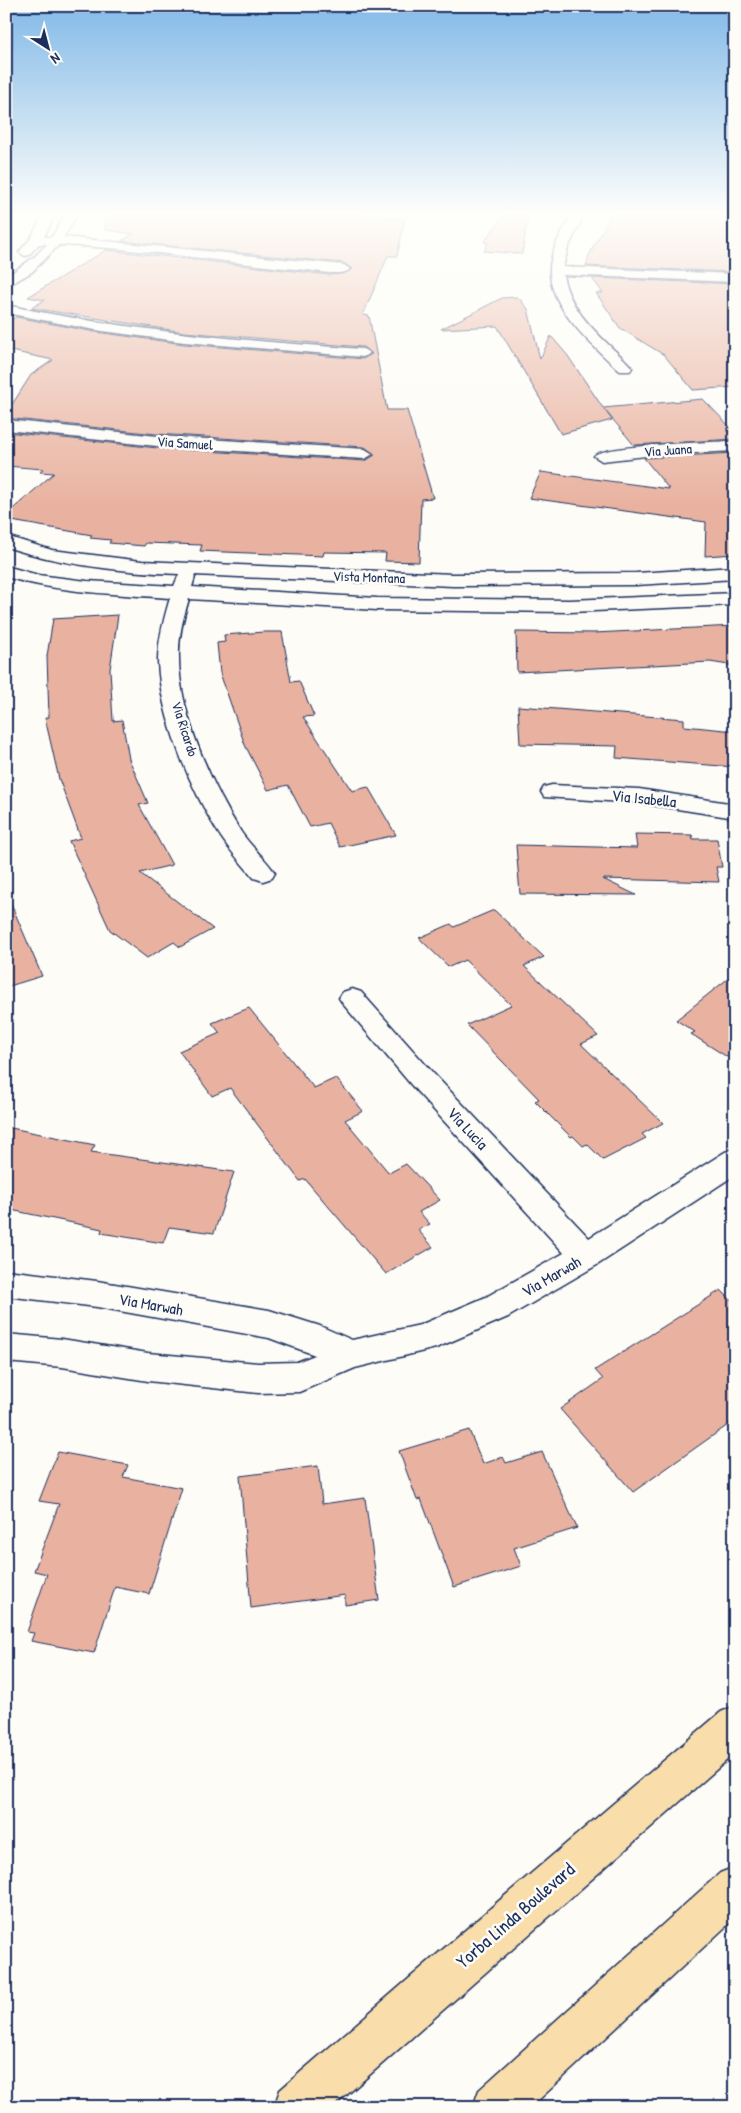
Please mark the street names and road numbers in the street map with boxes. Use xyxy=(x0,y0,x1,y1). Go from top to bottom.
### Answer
street label: Via Samuel xyxy=(156,431,214,454)
street label: Via Juana xyxy=(643,438,693,461)
street label: Vista Montana xyxy=(333,566,406,587)
street label: Via Ricardo xyxy=(168,699,203,759)
street label: Via Isabella xyxy=(611,784,677,812)
street label: Via Lucia xyxy=(443,1102,493,1154)
street label: Via Marwah xyxy=(517,1250,585,1302)
street label: Via Marwah xyxy=(117,1288,185,1321)
street label: Yorba Linda Boulevard xyxy=(450,1856,580,1974)

